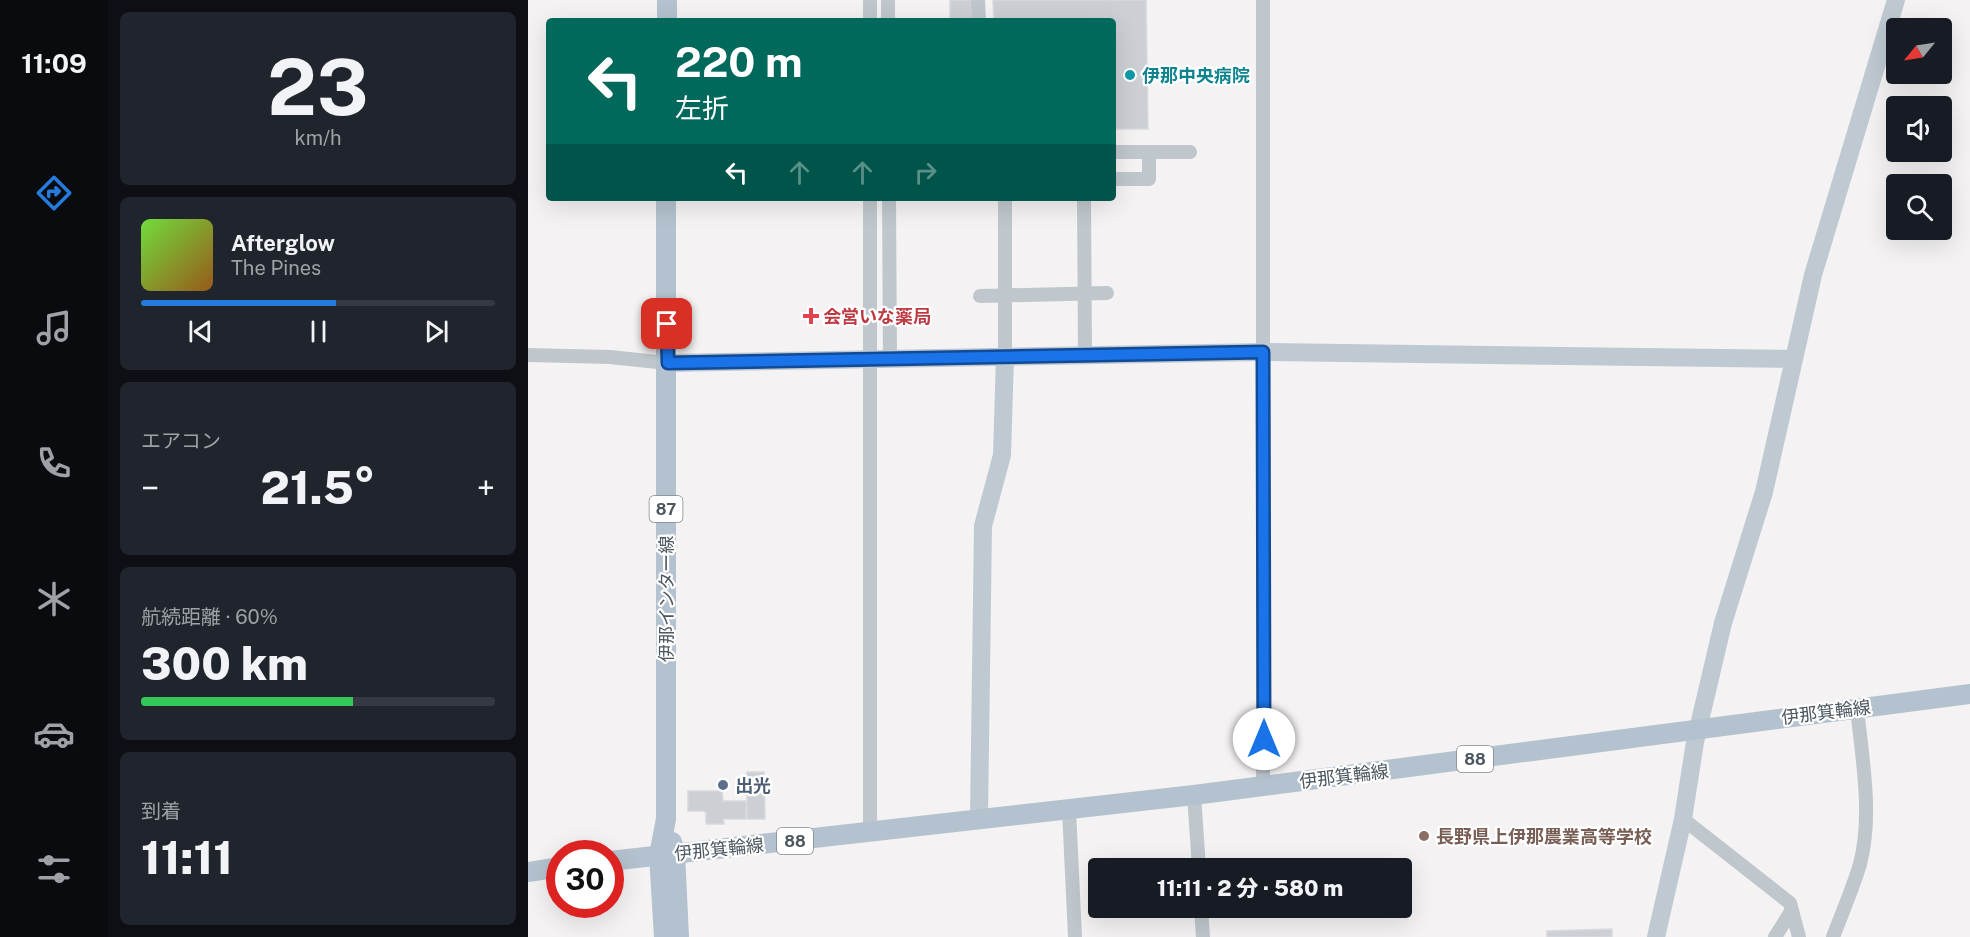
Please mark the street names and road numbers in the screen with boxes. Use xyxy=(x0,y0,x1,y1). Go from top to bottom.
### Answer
road number: 87 xyxy=(650,496,682,522)
street label: 伊那インター線 xyxy=(656,536,677,662)
street label: 伊那箕輪線 xyxy=(1780,696,1872,728)
road number: 88 xyxy=(1457,746,1493,772)
street label: 伊那箕輪線 xyxy=(1298,760,1390,792)
road number: 88 xyxy=(777,828,813,854)
street label: 伊那箕輪線 xyxy=(673,834,765,864)

